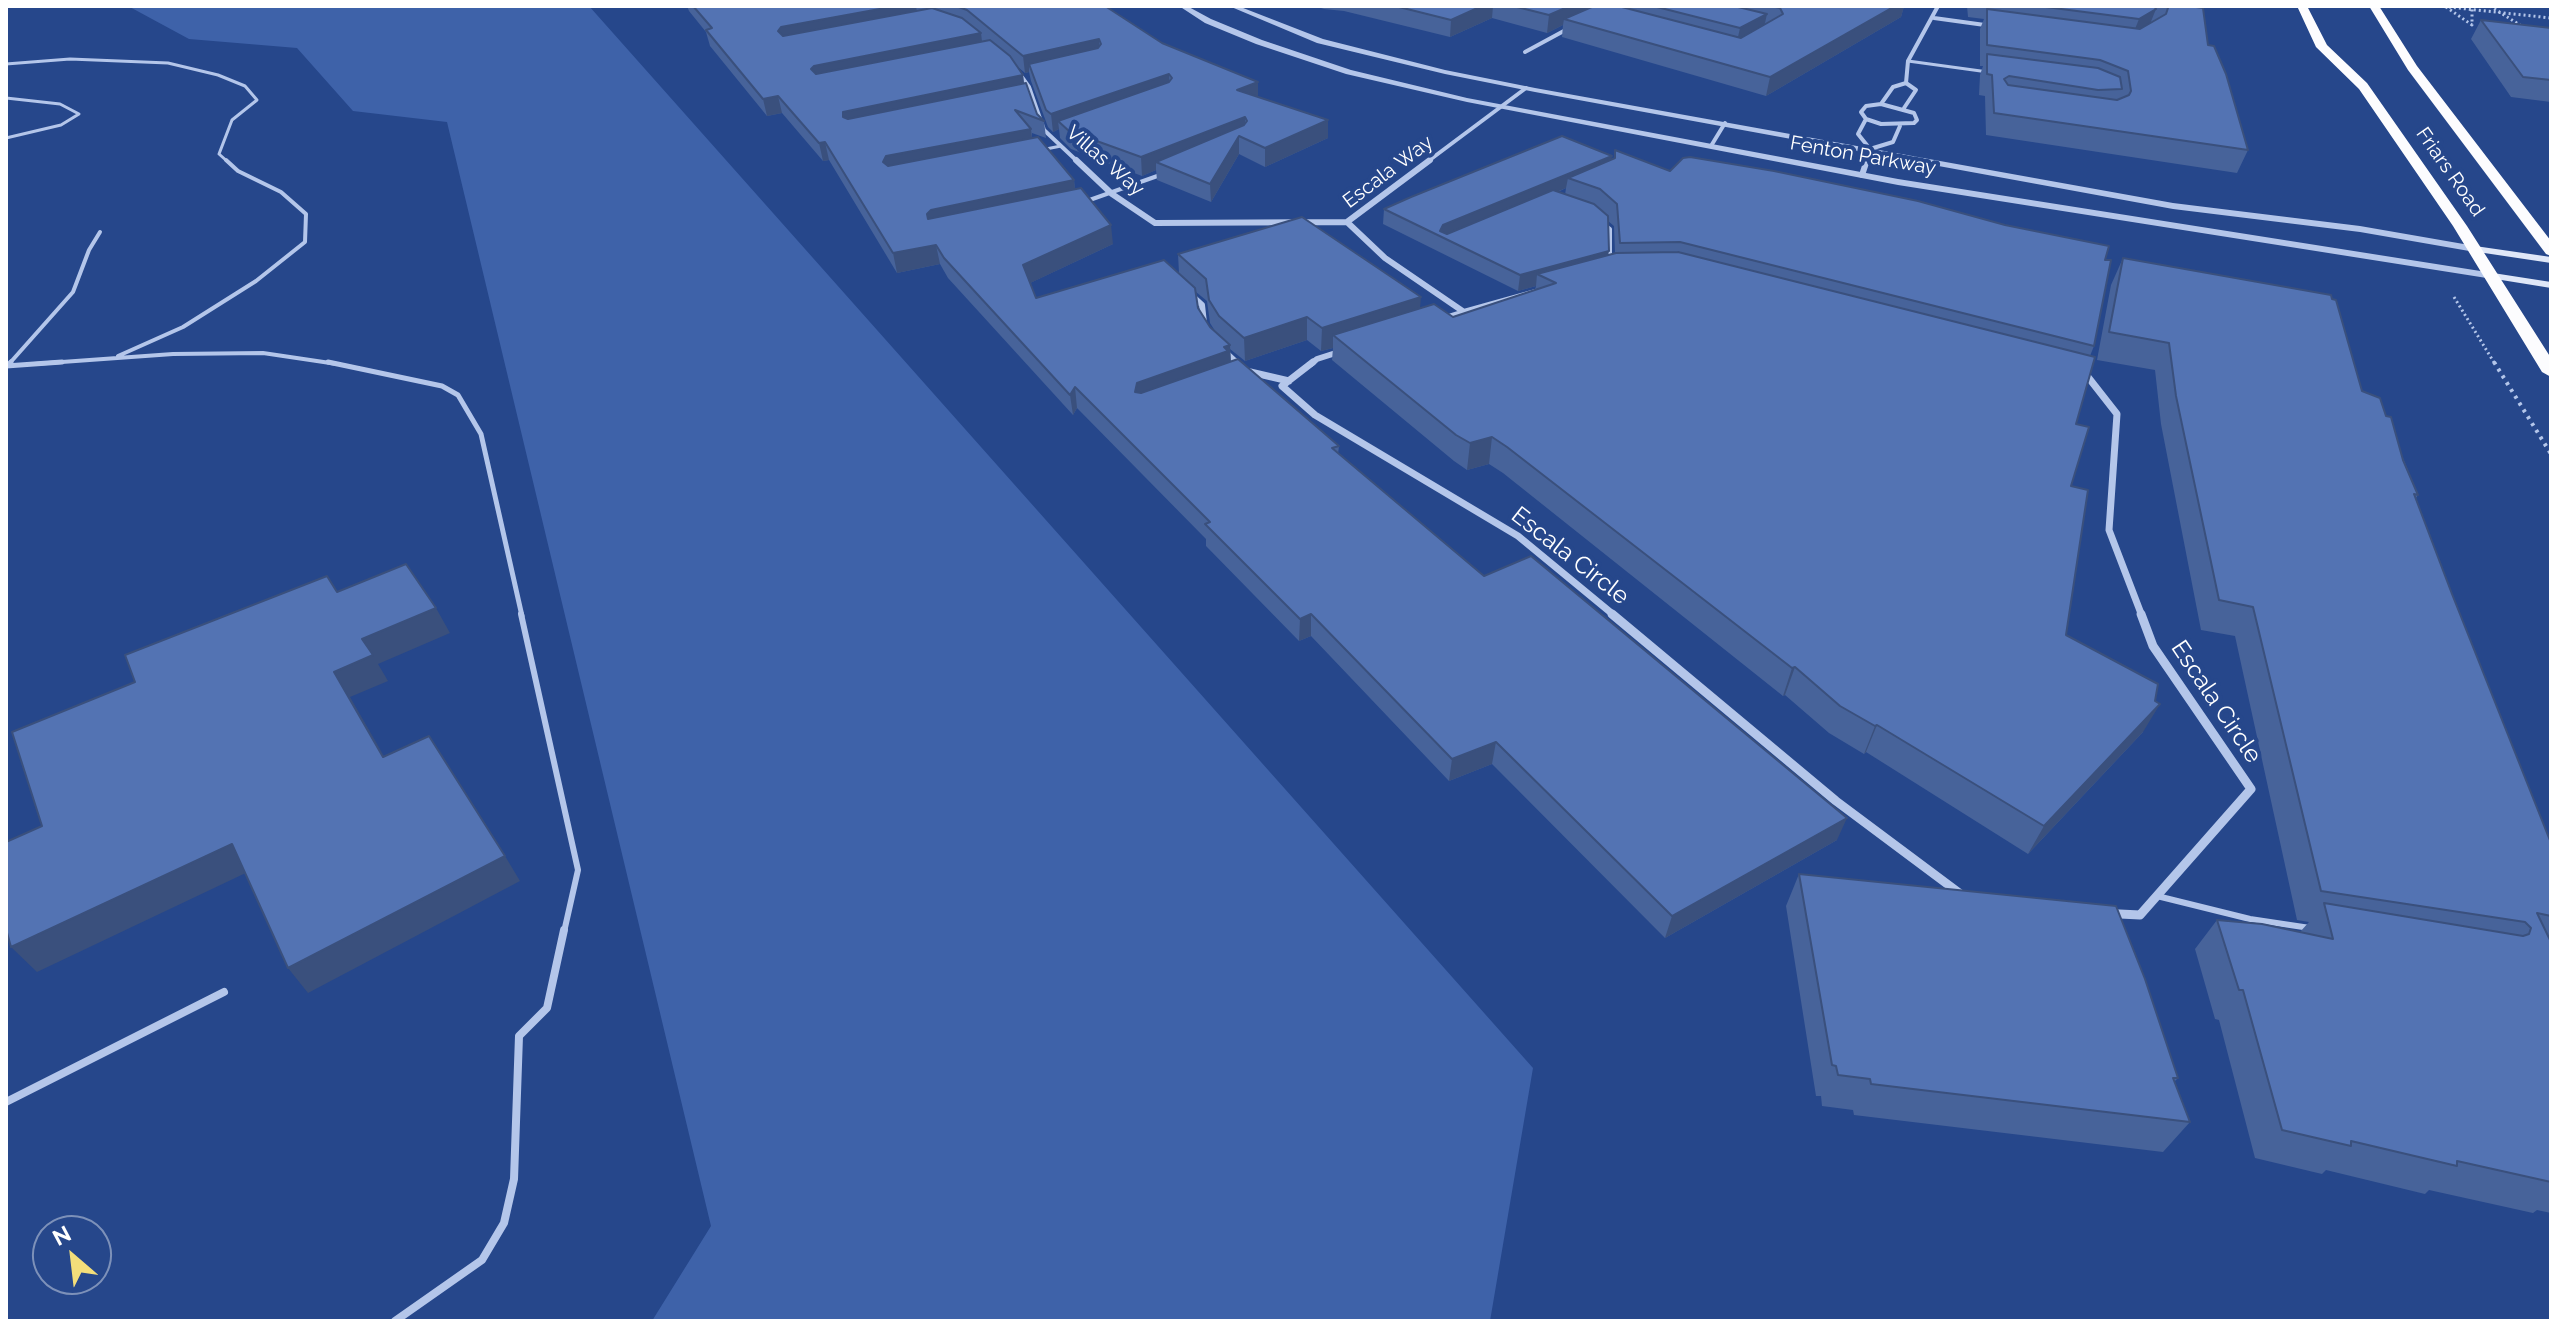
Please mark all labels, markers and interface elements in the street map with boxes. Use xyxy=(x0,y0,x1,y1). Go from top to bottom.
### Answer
street label: Villas Way xyxy=(1061,121,1149,201)
street label: Friars Road xyxy=(2411,123,2489,221)
street label: Escala Way xyxy=(1338,130,1438,214)
street label: Fenton Parkway xyxy=(1788,131,1938,181)
street label: Escala Circle xyxy=(1505,501,1635,611)
street label: Escala Circle xyxy=(2164,635,2268,769)
north arrow xyxy=(32,1215,112,1295)
text: N xyxy=(48,1220,75,1251)

